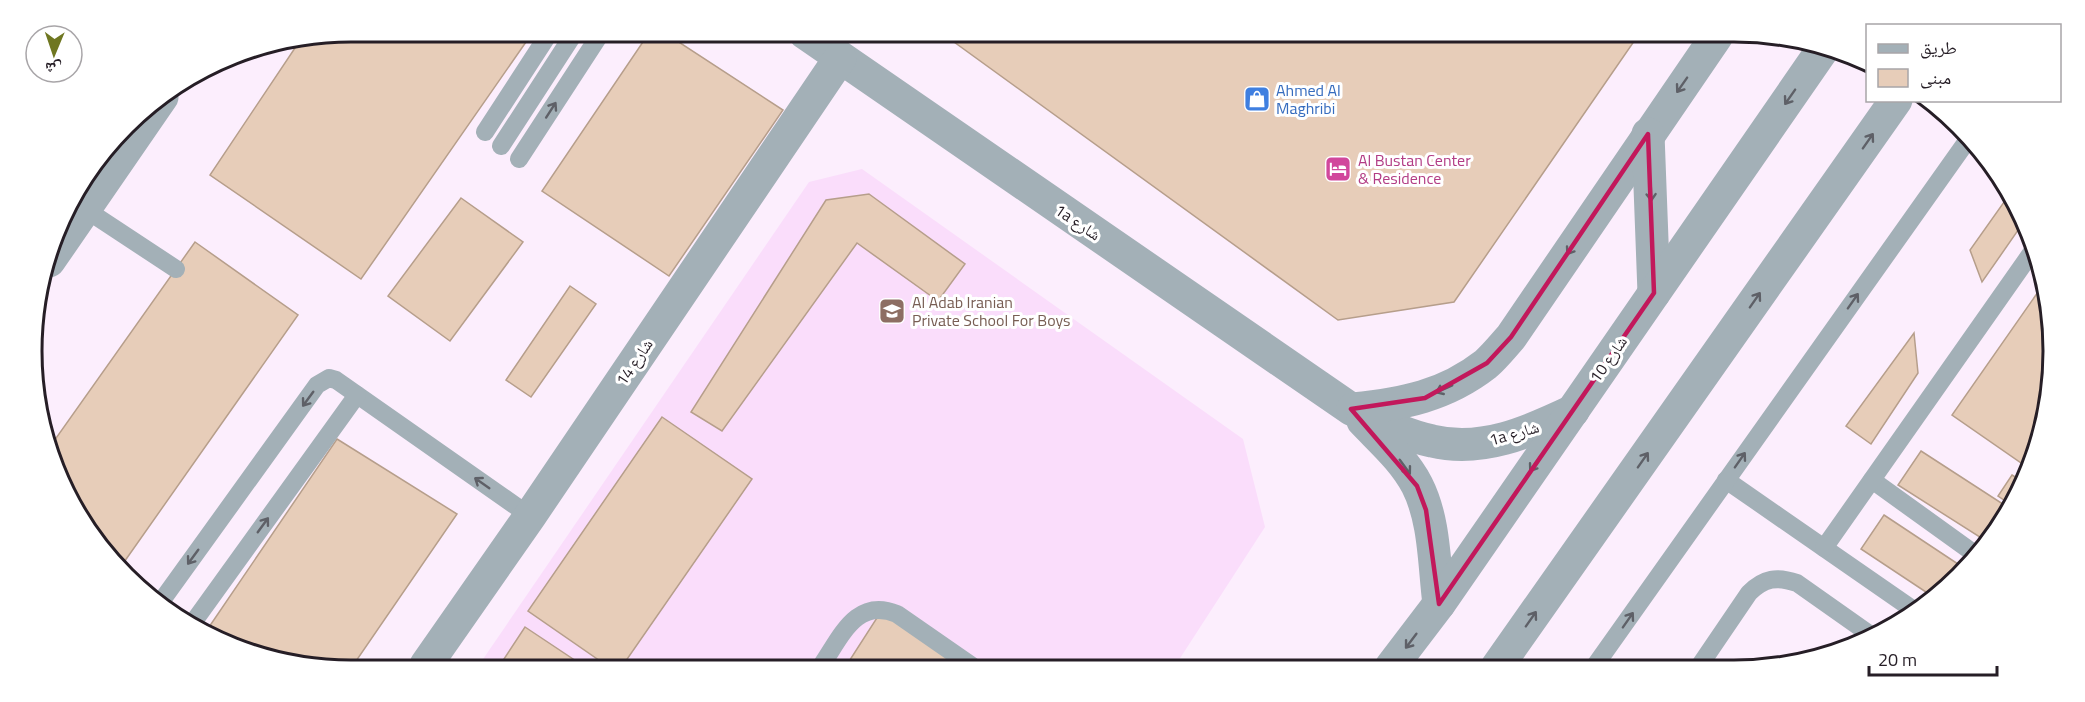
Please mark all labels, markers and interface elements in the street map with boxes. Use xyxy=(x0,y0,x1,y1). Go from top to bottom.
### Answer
north arrow xyxy=(24,24,84,84)
legend xyxy=(1866,24,2061,102)
text: طريق xyxy=(1920,34,1957,61)
text: ش xyxy=(45,57,62,81)
text: مبنى xyxy=(1920,64,1951,91)
one-way arrow xyxy=(1676,77,1688,93)
place label: Ahmed Al Maghribi xyxy=(1276,78,1341,120)
shop icon: Ahmed Al Maghribi xyxy=(1242,84,1272,114)
one-way arrow xyxy=(1784,88,1796,104)
one-way arrow xyxy=(545,102,557,119)
one-way arrow xyxy=(1862,133,1874,149)
place label: Al Bustan Center & Residence xyxy=(1358,148,1471,190)
hotel icon: Al Bustan Center & Residence xyxy=(1323,154,1353,184)
one-way arrow xyxy=(1645,182,1656,202)
street label: 1a شارع xyxy=(1050,198,1106,246)
one-way arrow xyxy=(1566,238,1579,255)
place label: Al Adab Iranian Private School For Boys xyxy=(912,290,1071,332)
one-way arrow xyxy=(1749,293,1762,309)
one-way arrow xyxy=(1847,294,1859,310)
school or university icon: Al Adab Iranian Private School For Boys xyxy=(877,296,907,326)
street label: شارع 10 xyxy=(1583,331,1633,387)
street label: شارع 14 xyxy=(610,334,658,390)
one-way arrow xyxy=(1436,384,1454,395)
one-way arrow xyxy=(301,390,314,406)
street label: 1a شارع xyxy=(1486,414,1542,452)
one-way arrow xyxy=(1637,452,1649,468)
one-way arrow xyxy=(1734,453,1746,469)
one-way arrow xyxy=(1529,456,1541,472)
one-way arrow xyxy=(1399,459,1411,475)
one-way arrow xyxy=(474,477,490,489)
one-way arrow xyxy=(256,518,269,534)
one-way arrow xyxy=(187,548,199,564)
one-way arrow xyxy=(1525,612,1537,628)
one-way arrow xyxy=(1622,612,1634,628)
one-way arrow xyxy=(1404,632,1417,648)
scale bar xyxy=(1869,639,1996,677)
text: 20 m xyxy=(1878,646,1917,673)

